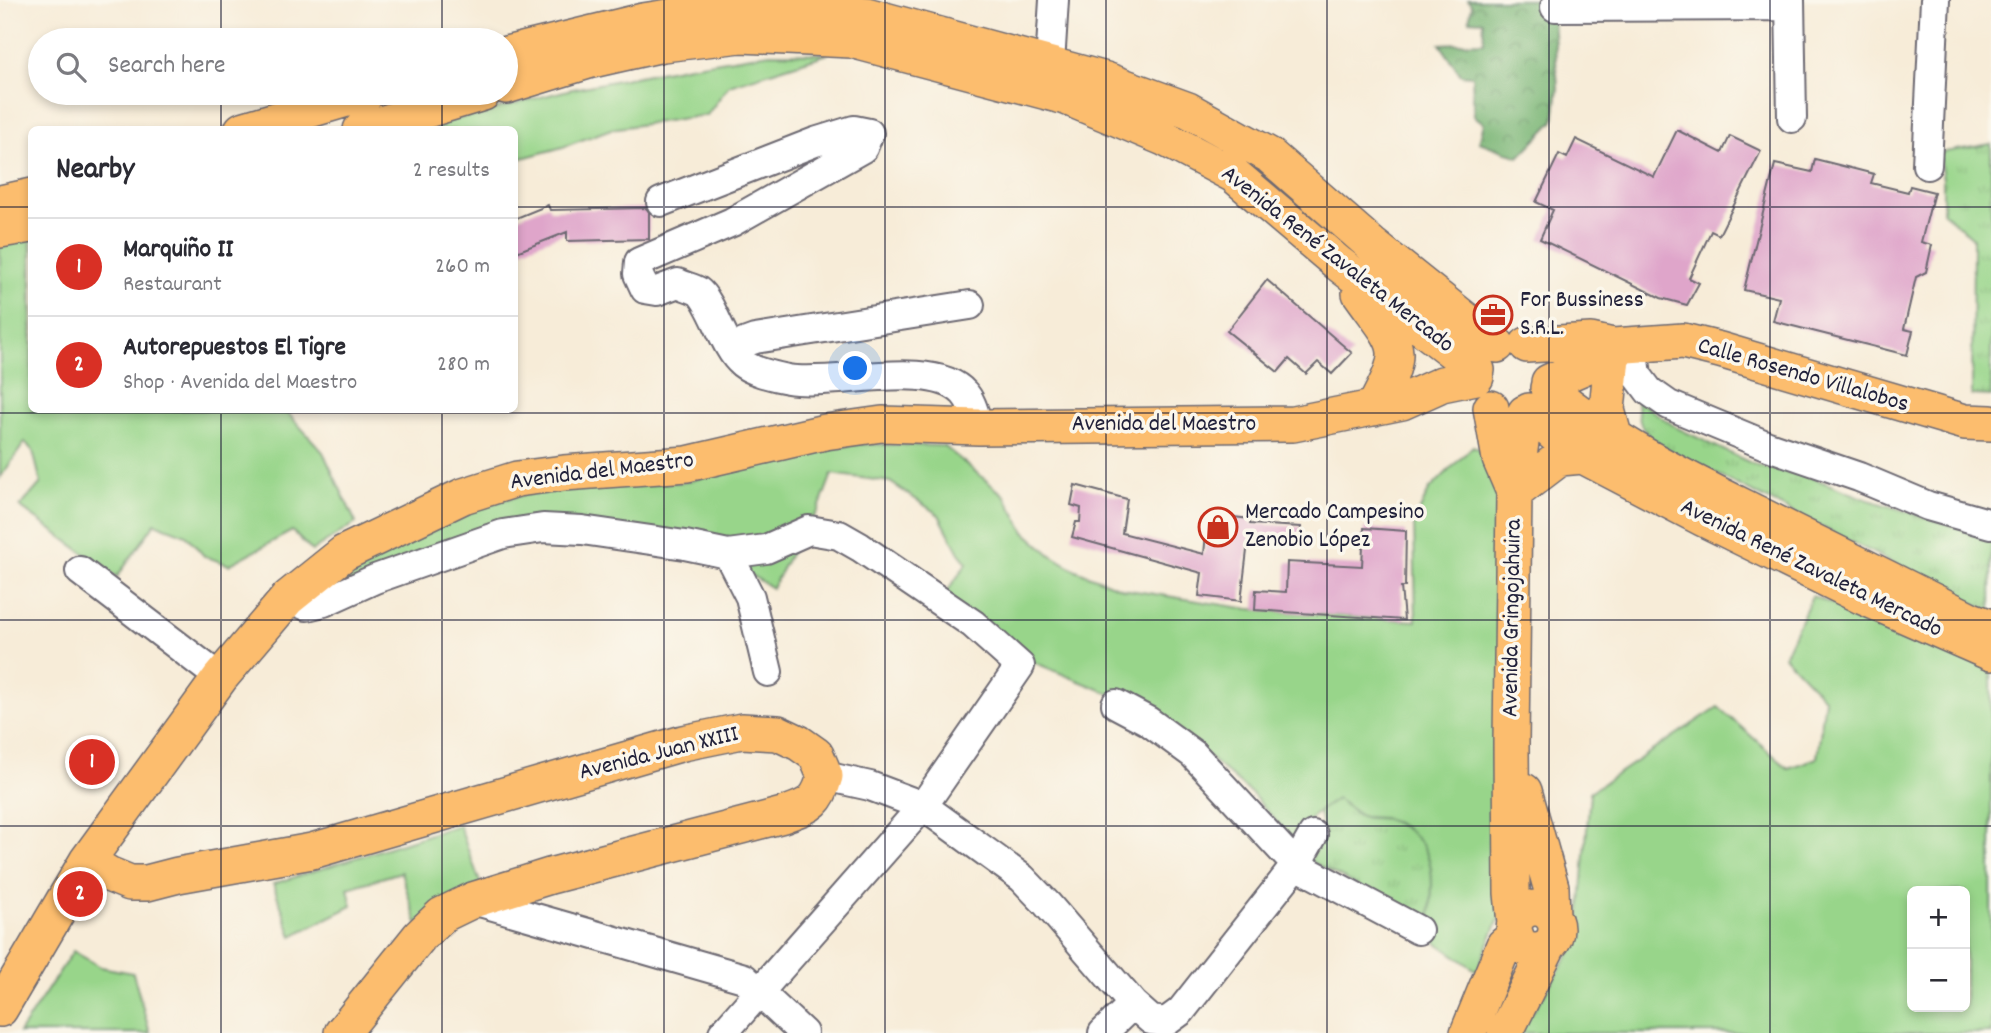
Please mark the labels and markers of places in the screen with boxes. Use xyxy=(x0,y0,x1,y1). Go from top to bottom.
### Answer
place label: For Bussiness S.R.L. xyxy=(1520,284,1644,346)
office icon: For Bussiness S.R.L. xyxy=(1472,294,1514,336)
place label: Mercado Campesino Zenobio López xyxy=(1245,496,1424,558)
shop icon: Mercado Campesino Zenobio López xyxy=(1197,506,1239,548)
pin: 1 xyxy=(69,736,115,788)
pin: 2 xyxy=(57,868,103,920)

